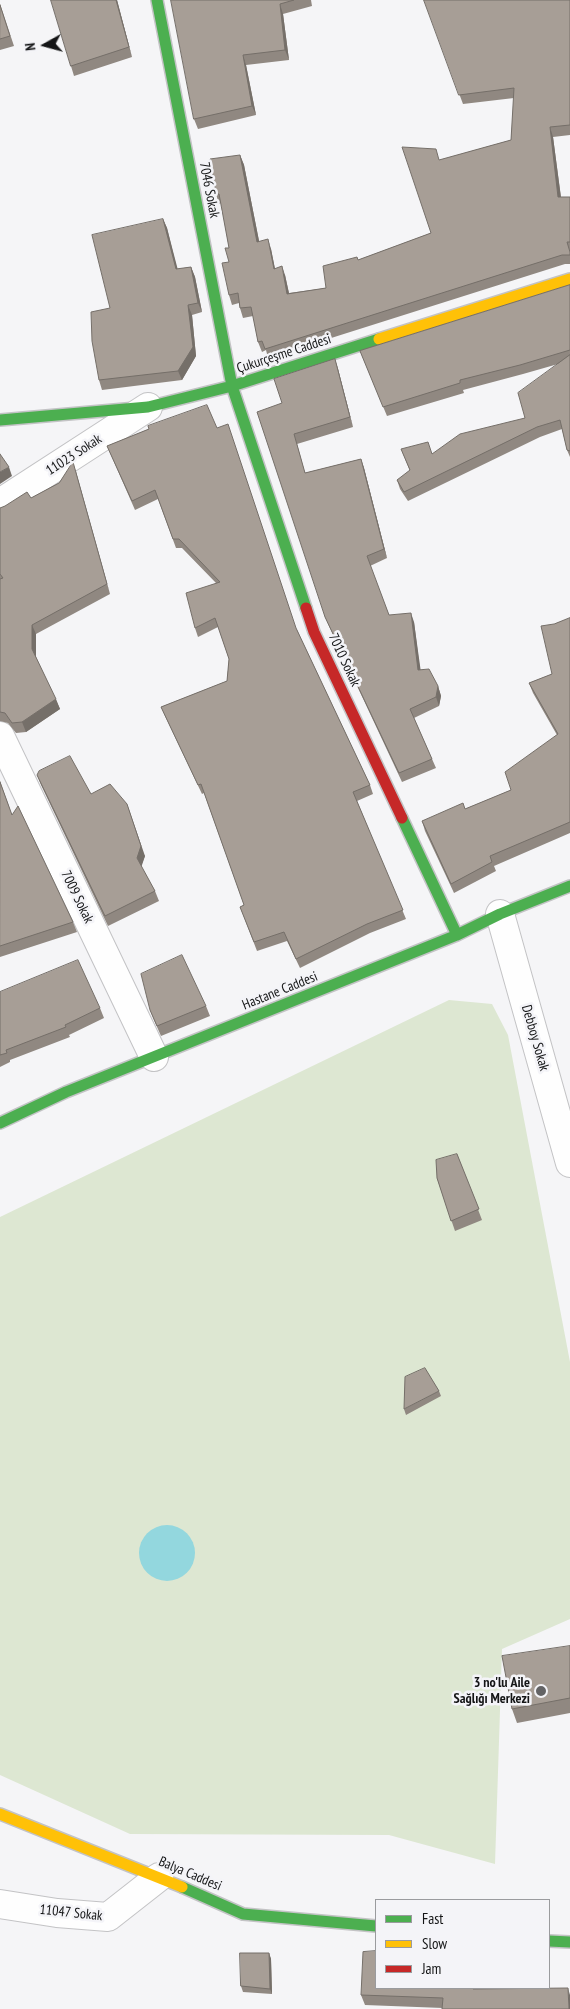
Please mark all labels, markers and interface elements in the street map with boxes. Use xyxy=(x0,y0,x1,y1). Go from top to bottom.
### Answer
north arrow xyxy=(20,20,70,70)
text: N xyxy=(21,42,40,52)
street label: 7046 Sokak xyxy=(195,161,223,219)
street label: Çukurçeşme Caddesi xyxy=(235,331,333,377)
street label: 11023 Sokak xyxy=(43,431,105,479)
street label: 7010 Sokak xyxy=(324,631,364,689)
street label: 7009 Sokak xyxy=(57,868,97,926)
street label: Hastane Caddesi xyxy=(240,968,320,1014)
street label: Debboy Sokak xyxy=(518,1003,552,1073)
place label: 3 no'lu Aile Sağlığı Merkezi xyxy=(454,1675,530,1708)
marker: 3 no'lu Aile Sağlığı Merkezi xyxy=(534,1684,548,1698)
street label: Balya Caddesi xyxy=(156,1853,224,1895)
legend xyxy=(375,1899,550,1989)
street label: 11047 Sokak xyxy=(39,1901,103,1925)
text: Fast xyxy=(422,1909,443,1928)
text: Slow xyxy=(422,1934,447,1953)
text: Jam xyxy=(422,1959,441,1978)

